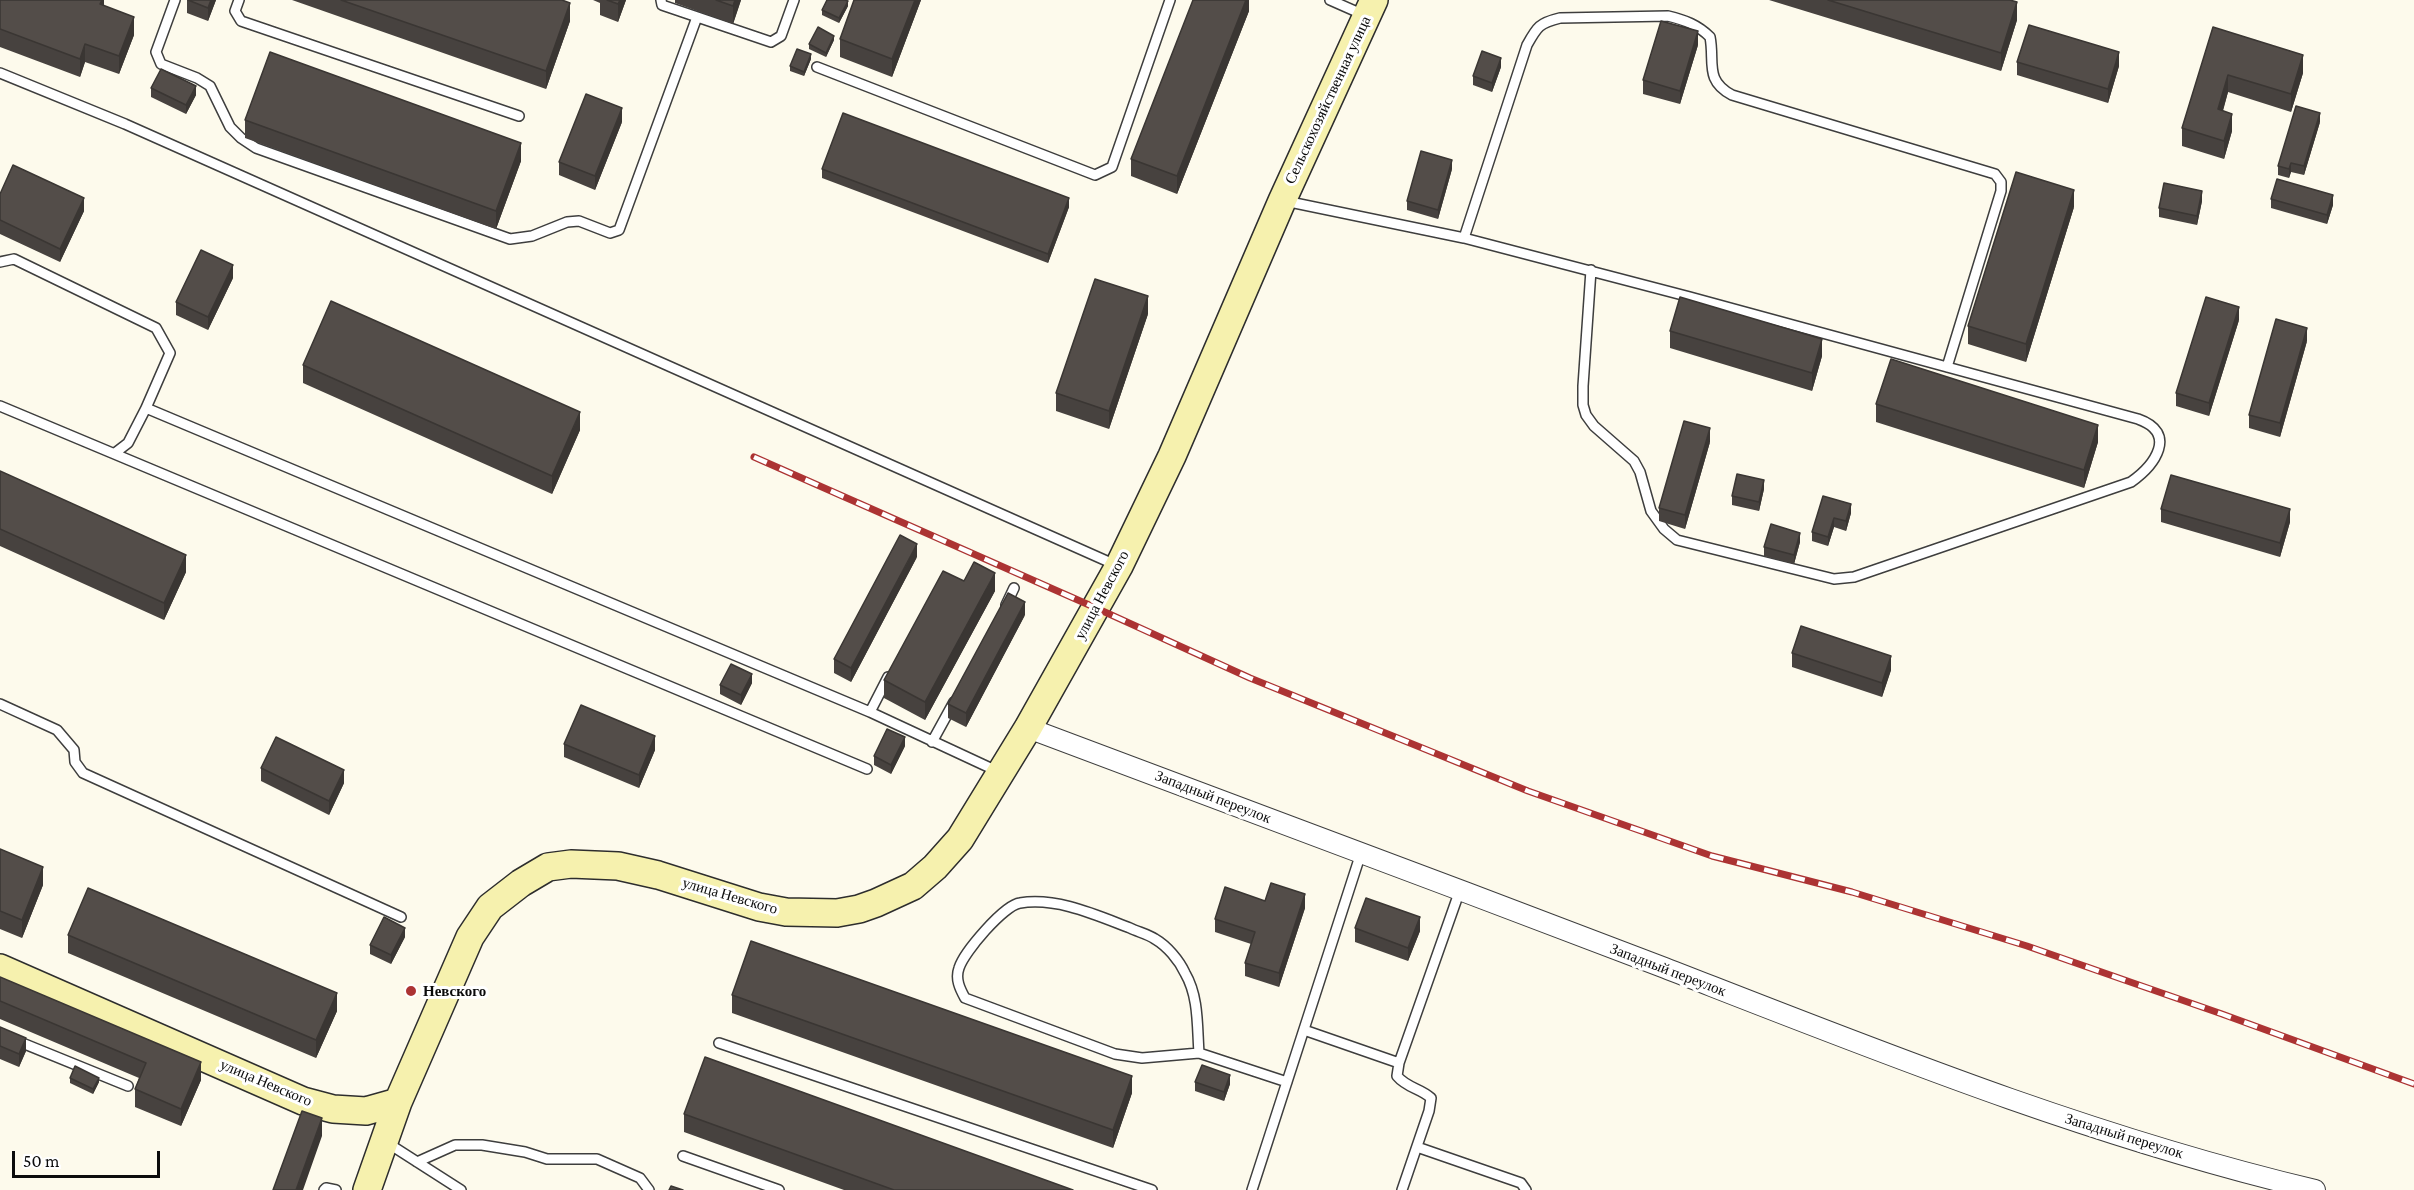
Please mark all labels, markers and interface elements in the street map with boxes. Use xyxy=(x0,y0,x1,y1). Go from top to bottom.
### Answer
street label: Сельскохозяйственная улица xyxy=(1281,13,1375,187)
street label: улица Невского xyxy=(1071,547,1133,643)
street label: Западный переулок xyxy=(1152,767,1274,827)
street label: улица Невского xyxy=(680,874,780,918)
street label: Западный переулок xyxy=(1607,940,1729,1000)
place label: Невского xyxy=(423,982,486,1000)
marker: Невского xyxy=(404,984,418,998)
street label: улица Невского xyxy=(217,1056,315,1110)
street label: Западный переулок xyxy=(2063,1109,2185,1163)
scale bar xyxy=(15,1139,164,1177)
text: 50 m xyxy=(23,1151,60,1171)

